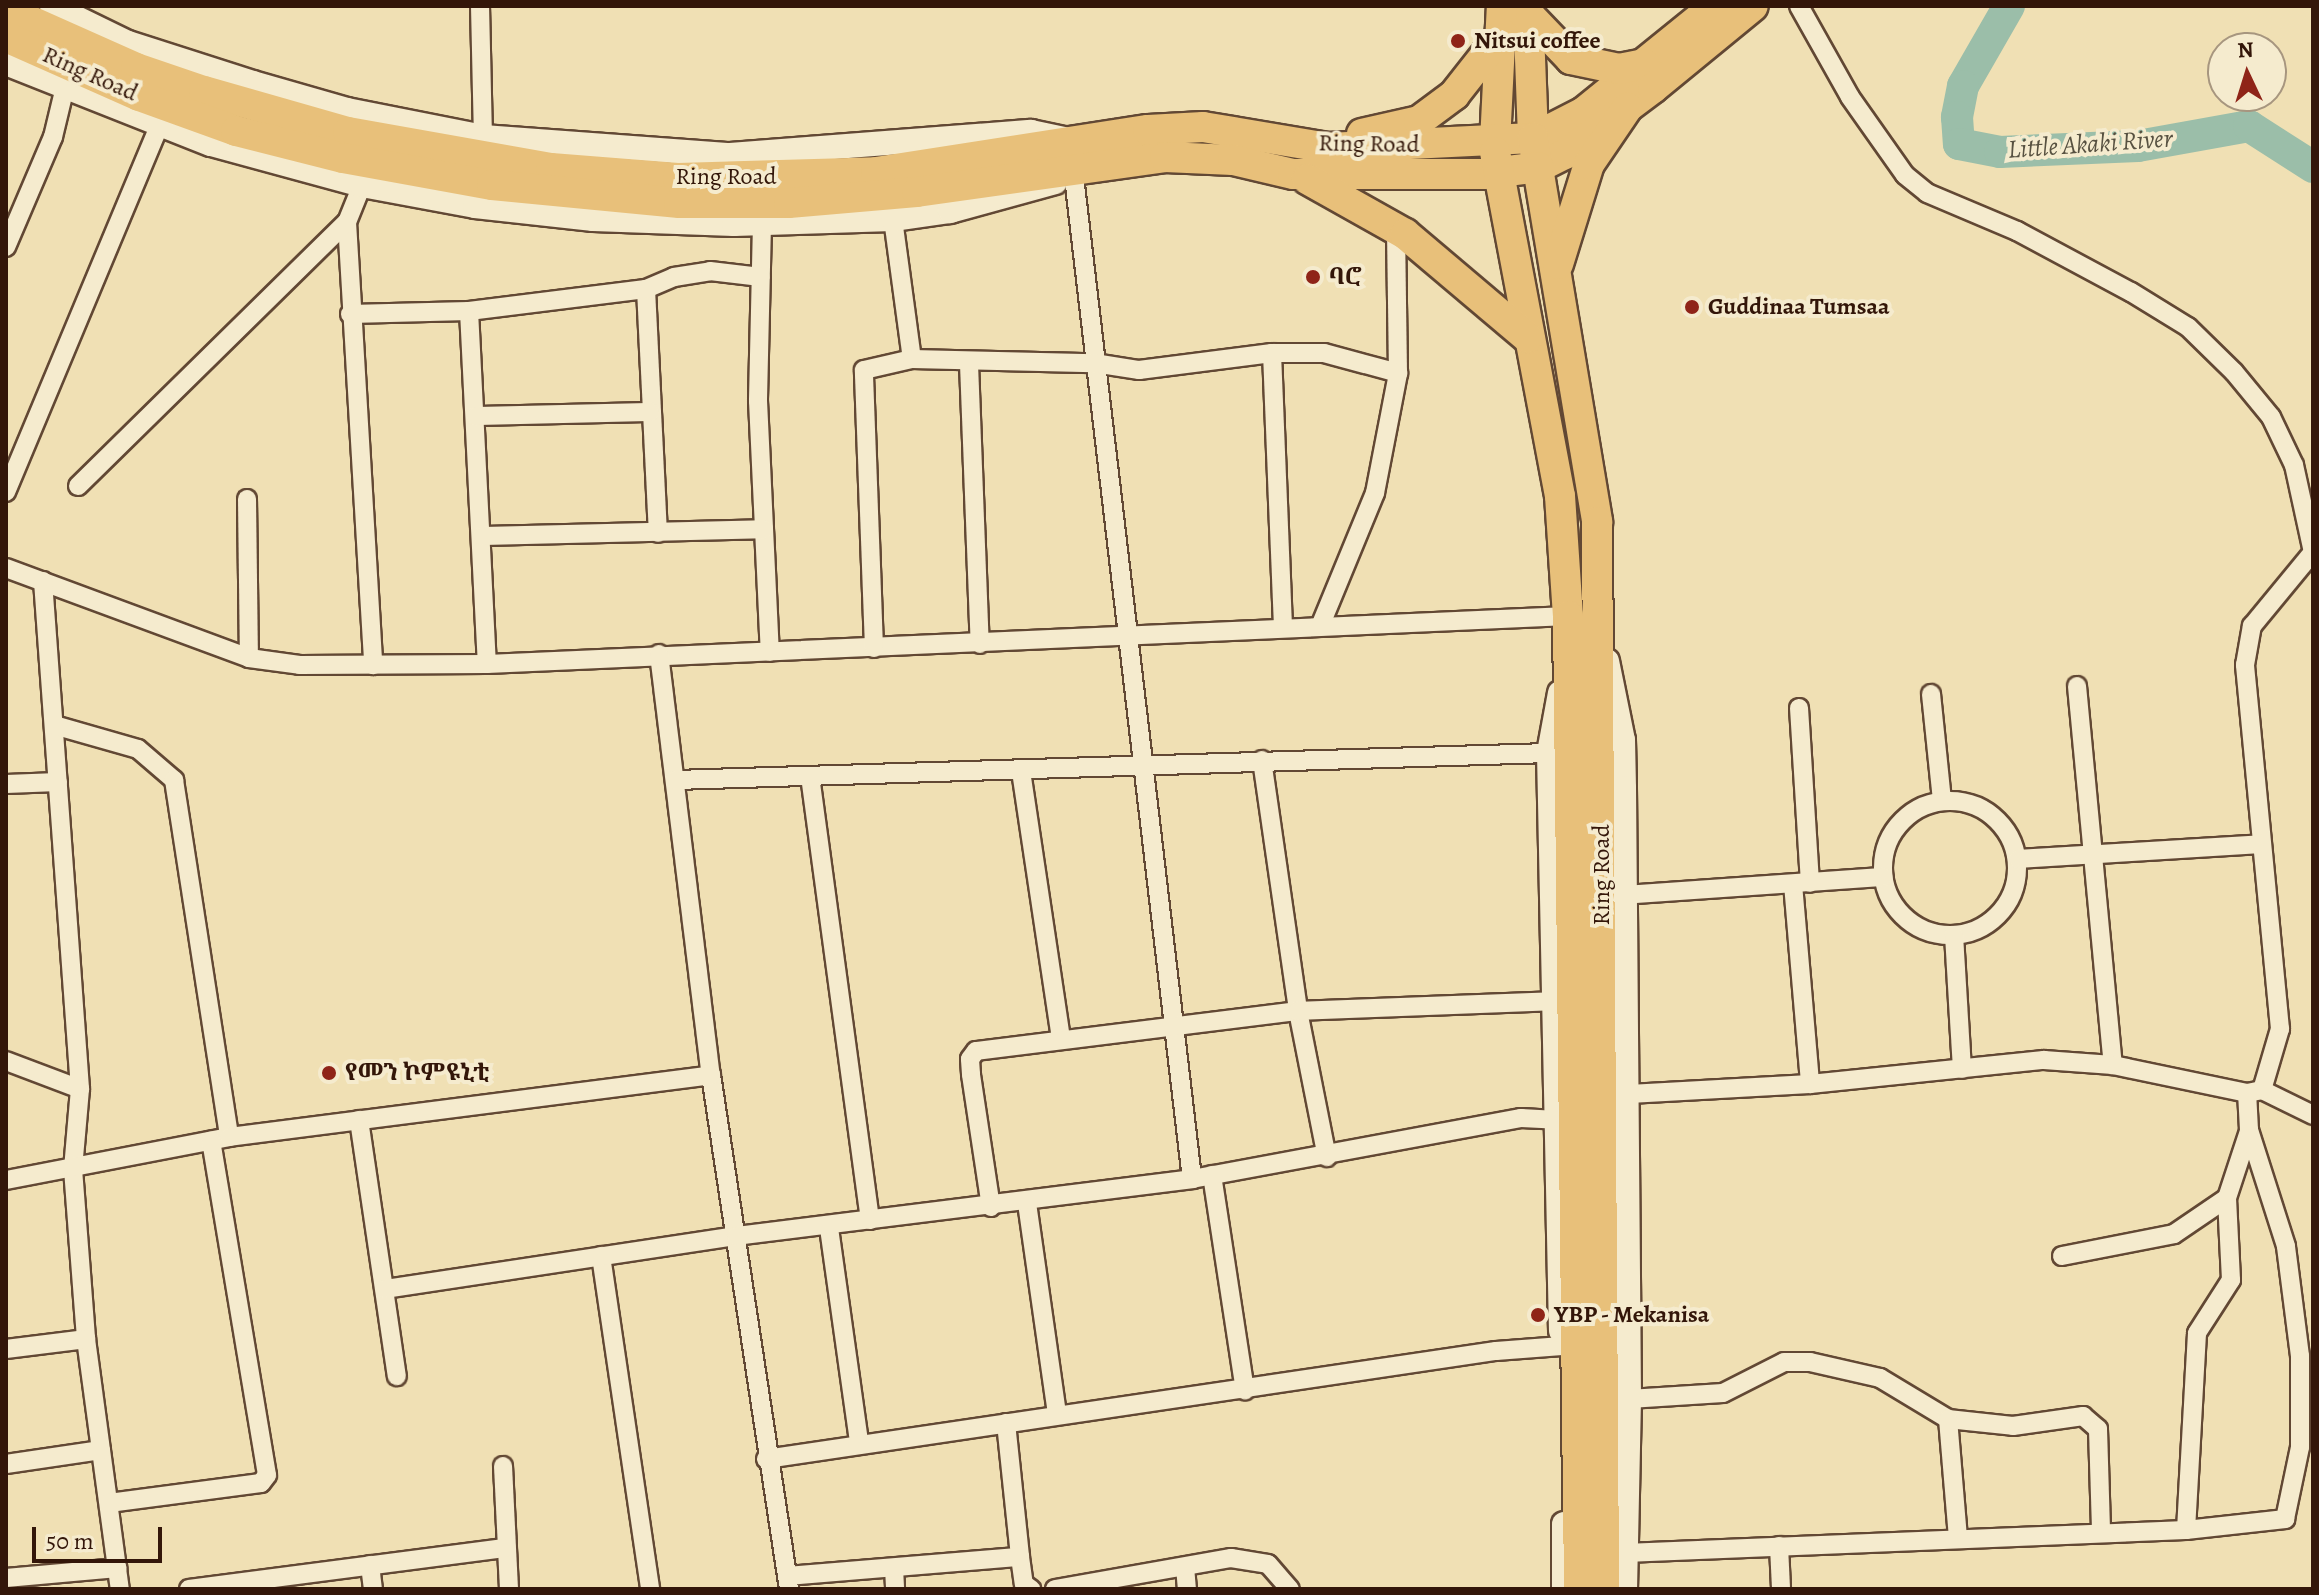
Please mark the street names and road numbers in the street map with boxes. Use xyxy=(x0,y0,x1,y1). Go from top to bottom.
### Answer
street label: Ring Road xyxy=(38,40,142,108)
street label: Ring Road xyxy=(1318,129,1420,159)
street label: Ring Road xyxy=(675,163,777,191)
street label: Ring Road xyxy=(1588,824,1616,926)

